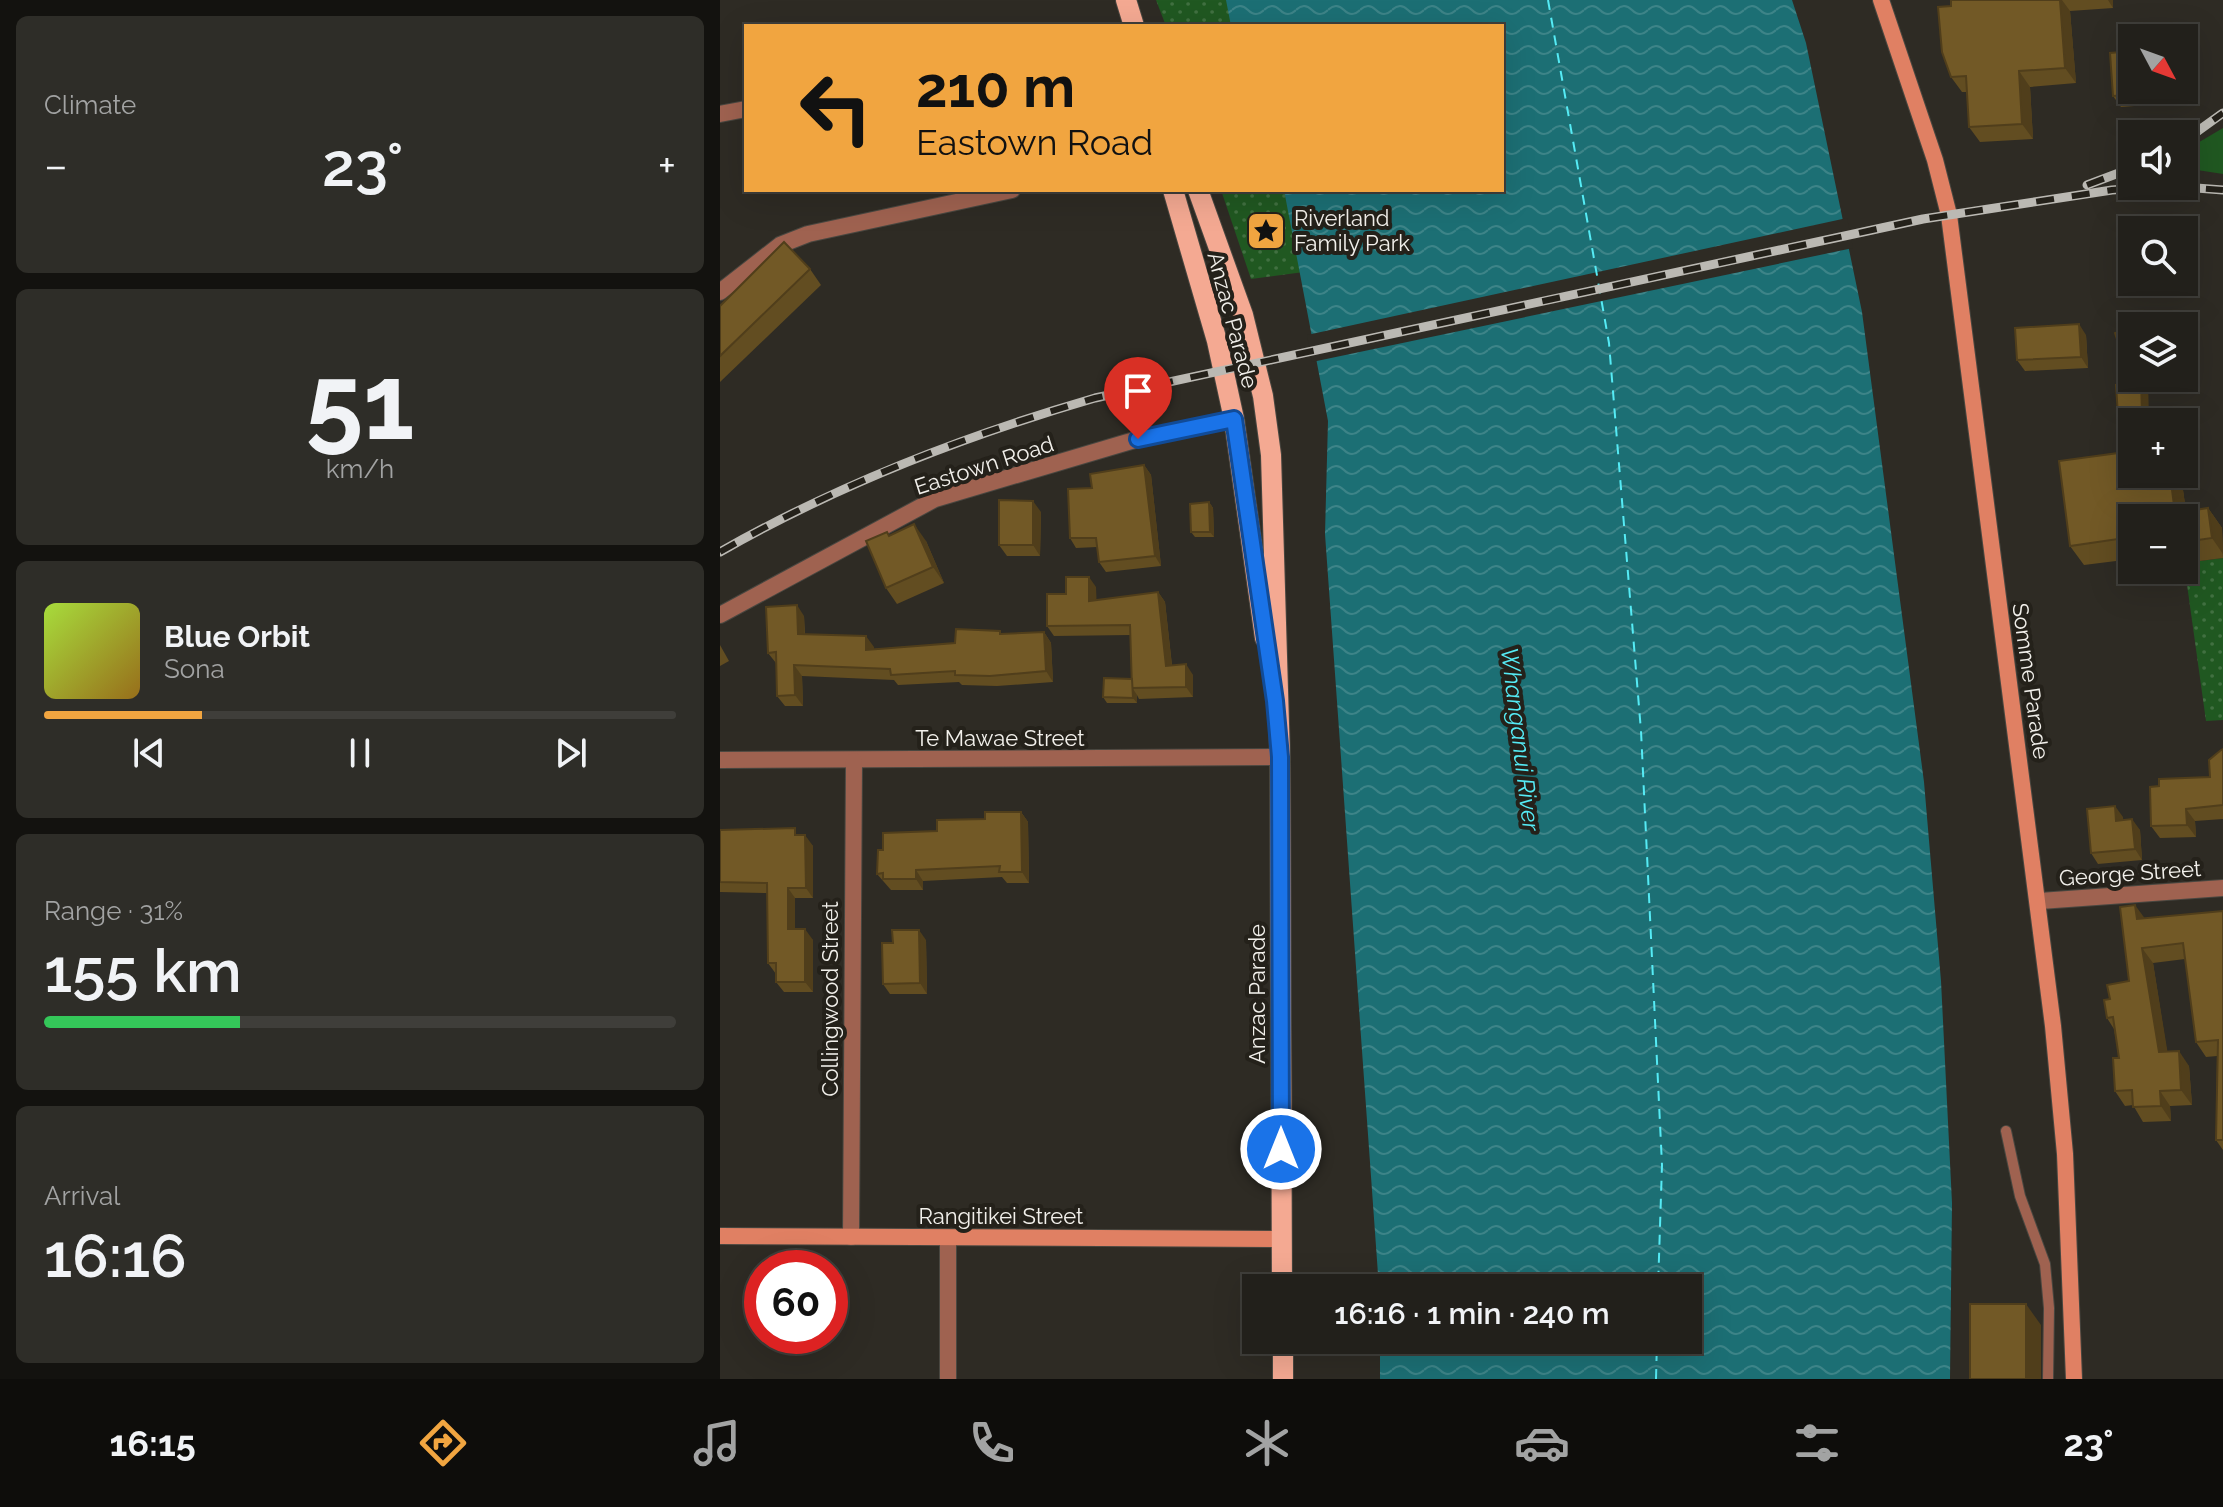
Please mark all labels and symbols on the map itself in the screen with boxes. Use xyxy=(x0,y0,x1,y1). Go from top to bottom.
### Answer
north arrow xyxy=(2118,24,2198,104)
place label: Riverland Family Park xyxy=(1294,205,1410,256)
place icon: Riverland Family Park xyxy=(1245,210,1287,252)
street label: Anzac Parade xyxy=(1202,249,1264,391)
pin xyxy=(1104,357,1172,439)
street label: Eastown Road xyxy=(911,430,1057,500)
street label: Somme Parade xyxy=(2007,601,2055,761)
water label: Whanganui River xyxy=(1495,646,1546,833)
street label: Te Mawae Street xyxy=(915,725,1085,751)
street label: George Street xyxy=(2058,855,2202,891)
street label: Collingwood Street xyxy=(817,901,843,1097)
street label: Anzac Parade xyxy=(1244,924,1270,1064)
position arrow xyxy=(1239,1107,1323,1191)
street label: Rangitikei Street xyxy=(919,1203,1084,1229)
speed limit sign: 60 xyxy=(744,1250,848,1354)

